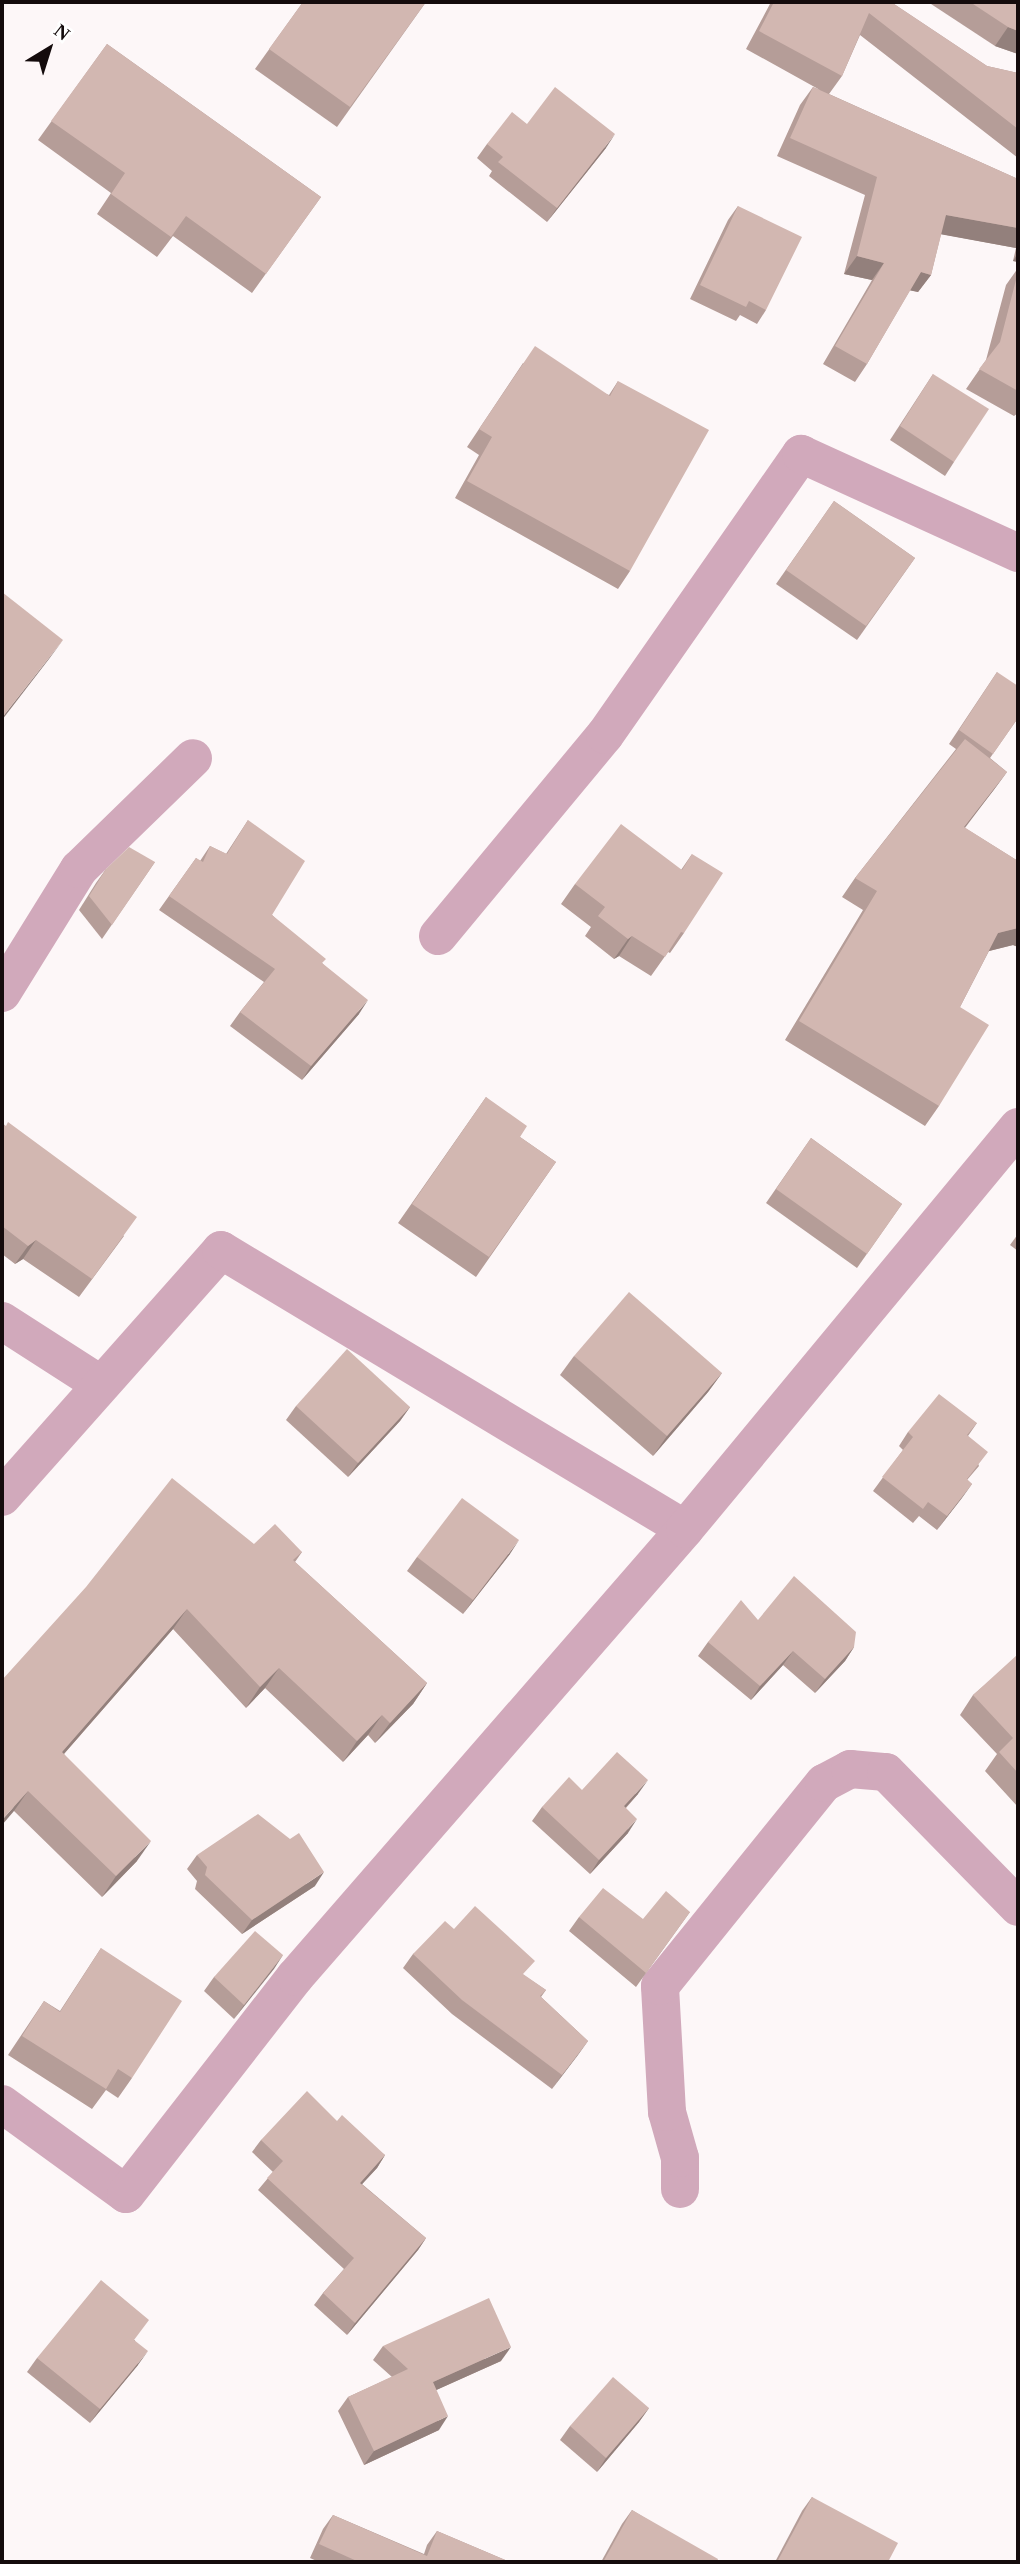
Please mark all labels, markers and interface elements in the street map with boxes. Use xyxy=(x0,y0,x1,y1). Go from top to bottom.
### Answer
north arrow xyxy=(14,14,84,84)
text: N xyxy=(50,20,74,45)

